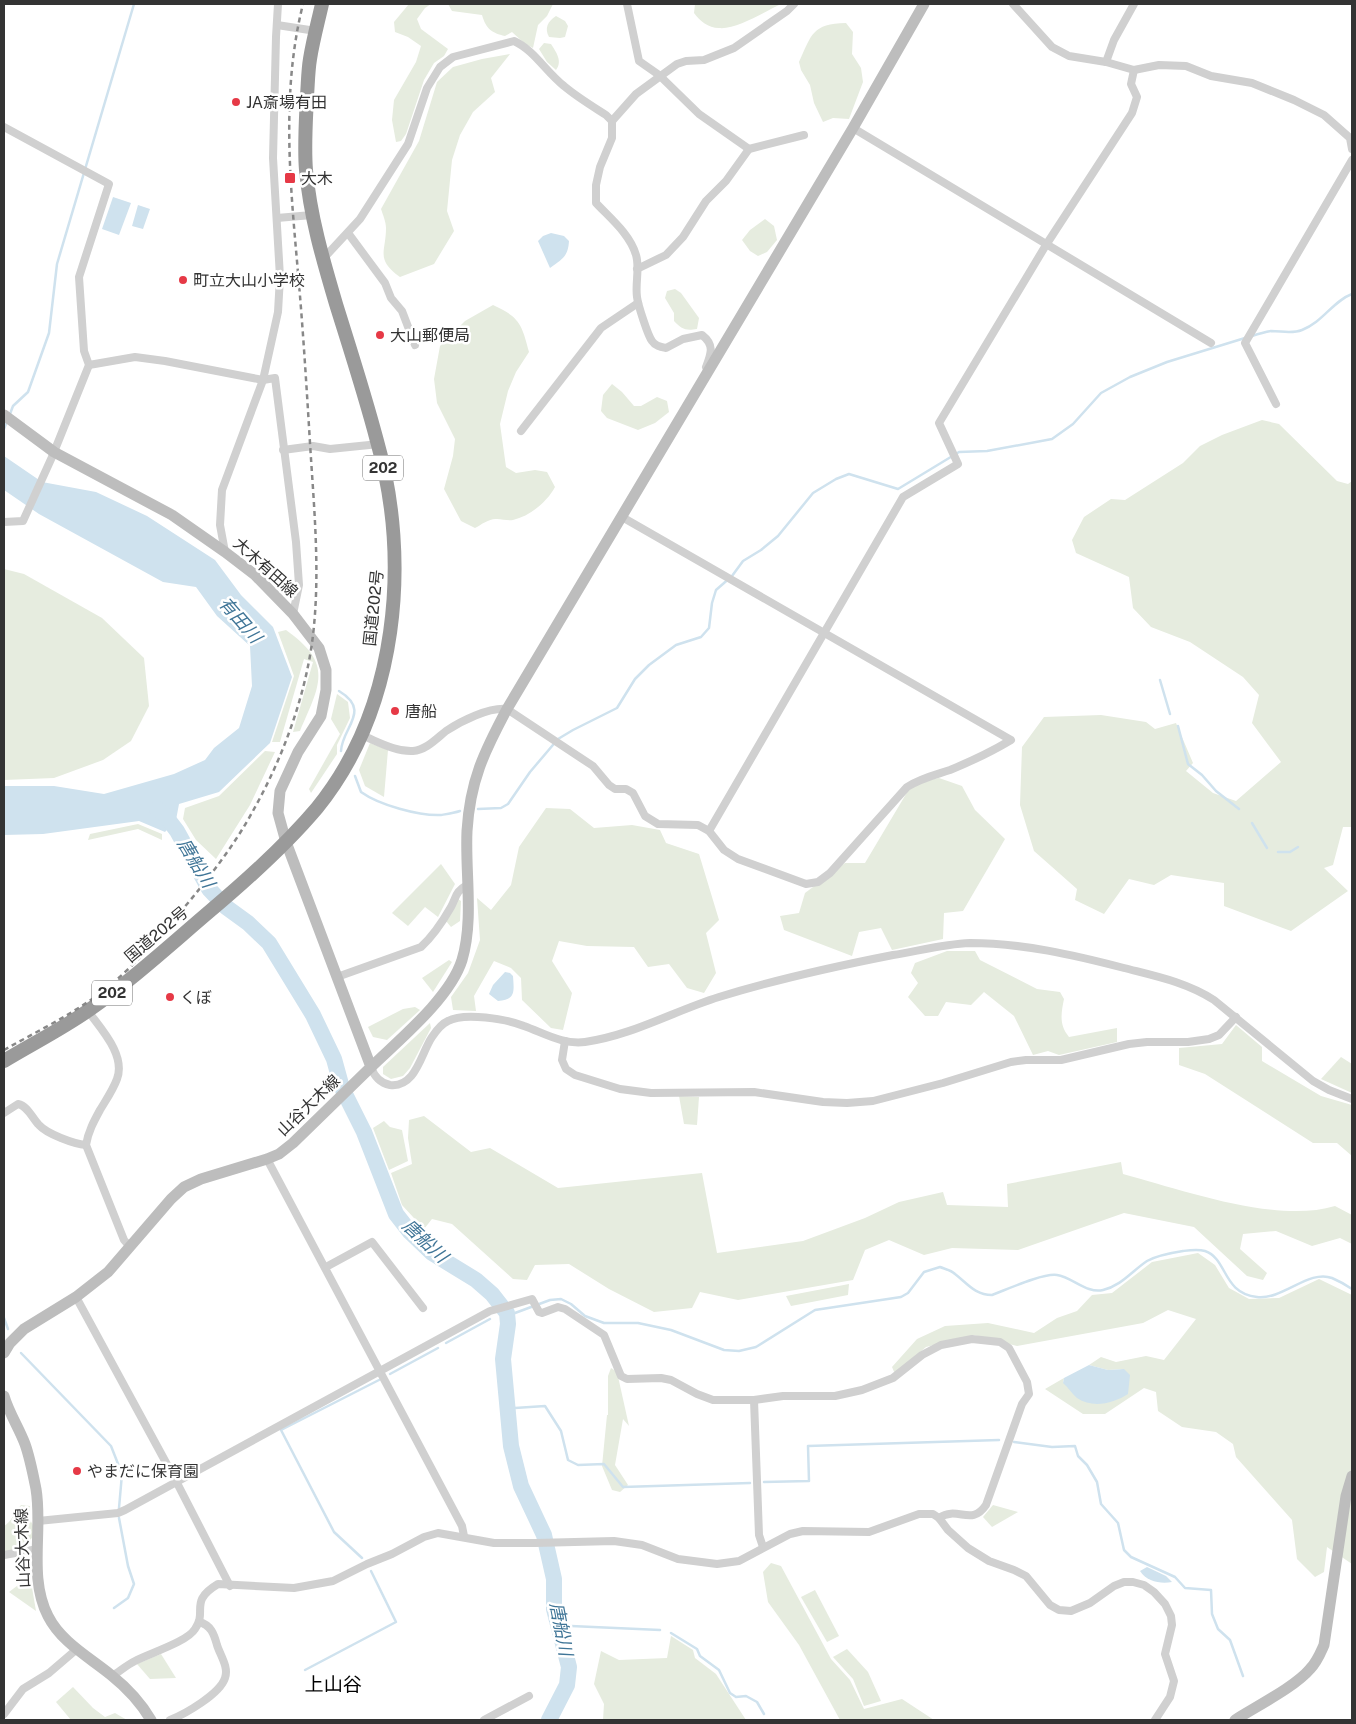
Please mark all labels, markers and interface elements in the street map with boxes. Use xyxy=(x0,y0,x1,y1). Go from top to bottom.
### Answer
place label: JA斎場有田 xyxy=(246,93,327,112)
marker: JA斎場有田 xyxy=(230,96,242,108)
place label: 大木 xyxy=(301,169,333,188)
marker: 大木 xyxy=(283,171,297,185)
place label: 町立大山小学校 xyxy=(193,271,305,290)
marker: 町立大山小学校 xyxy=(177,274,189,286)
place label: 大山郵便局 xyxy=(390,326,470,345)
marker: 大山郵便局 xyxy=(374,329,386,341)
road number: 202 xyxy=(363,456,403,480)
street label: 大木有田線 xyxy=(230,534,302,601)
street label: 国道202号 xyxy=(360,569,387,647)
water label: 有田川 xyxy=(215,592,267,648)
place label: 唐船 xyxy=(405,702,437,721)
marker: 唐船 xyxy=(389,705,401,717)
water label: 唐船川 xyxy=(174,834,220,893)
street label: 国道202号 xyxy=(121,902,192,966)
road number: 202 xyxy=(92,980,132,1006)
place label: くぼ xyxy=(180,988,212,1007)
marker: くぼ xyxy=(164,991,176,1003)
street label: 山谷大木線 xyxy=(273,1071,344,1140)
water label: 唐船川 xyxy=(398,1215,454,1268)
place label: やまだに保育園 xyxy=(87,1462,199,1481)
marker: やまだに保育園 xyxy=(71,1465,83,1477)
street label: 山谷大木線 xyxy=(12,1508,33,1588)
water label: 唐船川 xyxy=(546,1600,577,1659)
district label: 上山谷 xyxy=(304,1673,362,1695)

